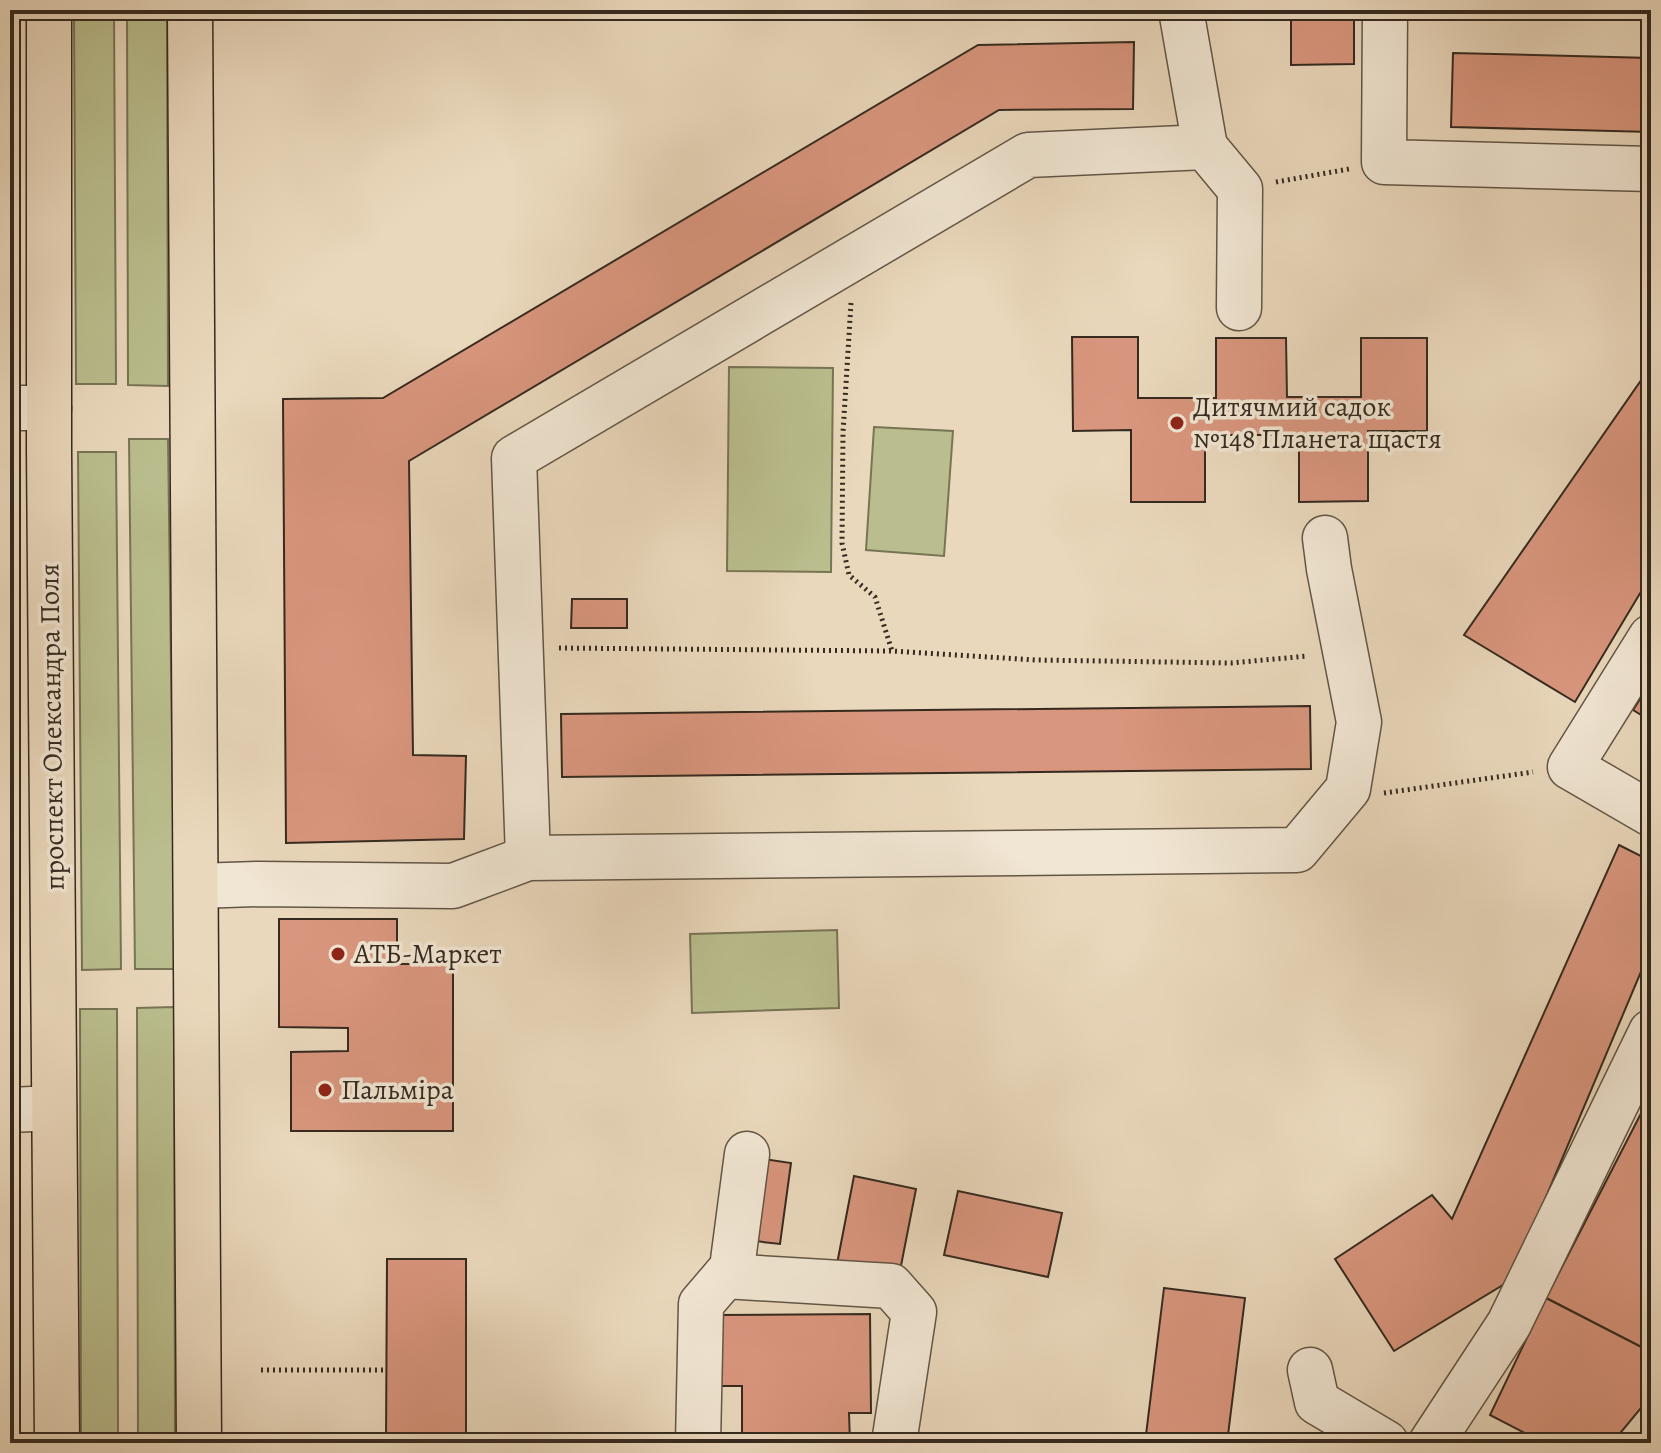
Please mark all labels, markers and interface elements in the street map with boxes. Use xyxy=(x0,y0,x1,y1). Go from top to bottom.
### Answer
place label: Дитячмий садок №148 Планета щастя xyxy=(1193,388,1442,458)
marker: Дитячмий садок №148 Планета щастя xyxy=(1168,414,1186,432)
street label: проспект Олександра Поля xyxy=(30,563,74,891)
place label: АТБ-Маркет xyxy=(353,935,502,973)
marker: АТБ-Маркет xyxy=(329,945,347,963)
place label: Пальміра xyxy=(341,1071,454,1109)
marker: Пальміра xyxy=(316,1081,334,1099)

